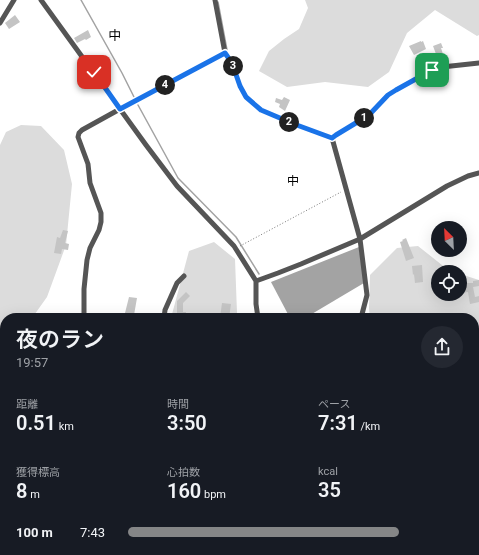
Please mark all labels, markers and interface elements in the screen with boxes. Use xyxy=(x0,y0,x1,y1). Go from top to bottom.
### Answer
district label: 中 xyxy=(108,28,122,43)
pin xyxy=(415,53,449,87)
pin xyxy=(77,55,111,89)
pin: 3 xyxy=(223,56,243,76)
text: 3 xyxy=(230,59,236,72)
icon: arrive xyxy=(421,59,443,81)
icon: check xyxy=(83,61,105,83)
pin: 4 xyxy=(155,75,175,95)
text: 4 xyxy=(162,78,168,91)
pin: 1 xyxy=(354,108,374,128)
text: 1 xyxy=(361,111,367,124)
pin: 2 xyxy=(279,112,299,132)
text: 2 xyxy=(286,115,292,128)
district label: 中 xyxy=(287,174,299,188)
north arrow xyxy=(431,221,467,257)
map controls xyxy=(431,221,467,301)
button: locate xyxy=(431,265,467,301)
button: share xyxy=(421,326,463,368)
text: 夜のラン xyxy=(16,327,104,352)
text: 19:57 xyxy=(16,355,48,370)
text: 距離 xyxy=(16,398,38,411)
text: 時間 xyxy=(167,398,189,411)
text: ペース xyxy=(318,398,350,411)
text: 0.51 xyxy=(16,411,56,435)
text: 3:50 xyxy=(167,411,207,435)
text: 7:31 xyxy=(318,411,358,435)
text: km xyxy=(56,420,74,433)
text: /km xyxy=(358,420,380,433)
text: kcal xyxy=(318,465,338,478)
text: 獲得標高 xyxy=(16,466,60,479)
text: 心拍数 xyxy=(167,466,200,479)
text: 35 xyxy=(318,478,341,502)
text: 8 xyxy=(16,479,27,503)
text: 160 xyxy=(167,479,201,503)
text: m xyxy=(27,488,40,501)
text: bpm xyxy=(201,488,226,501)
text: 100 m xyxy=(16,525,53,540)
text: 7:43 xyxy=(80,525,105,540)

